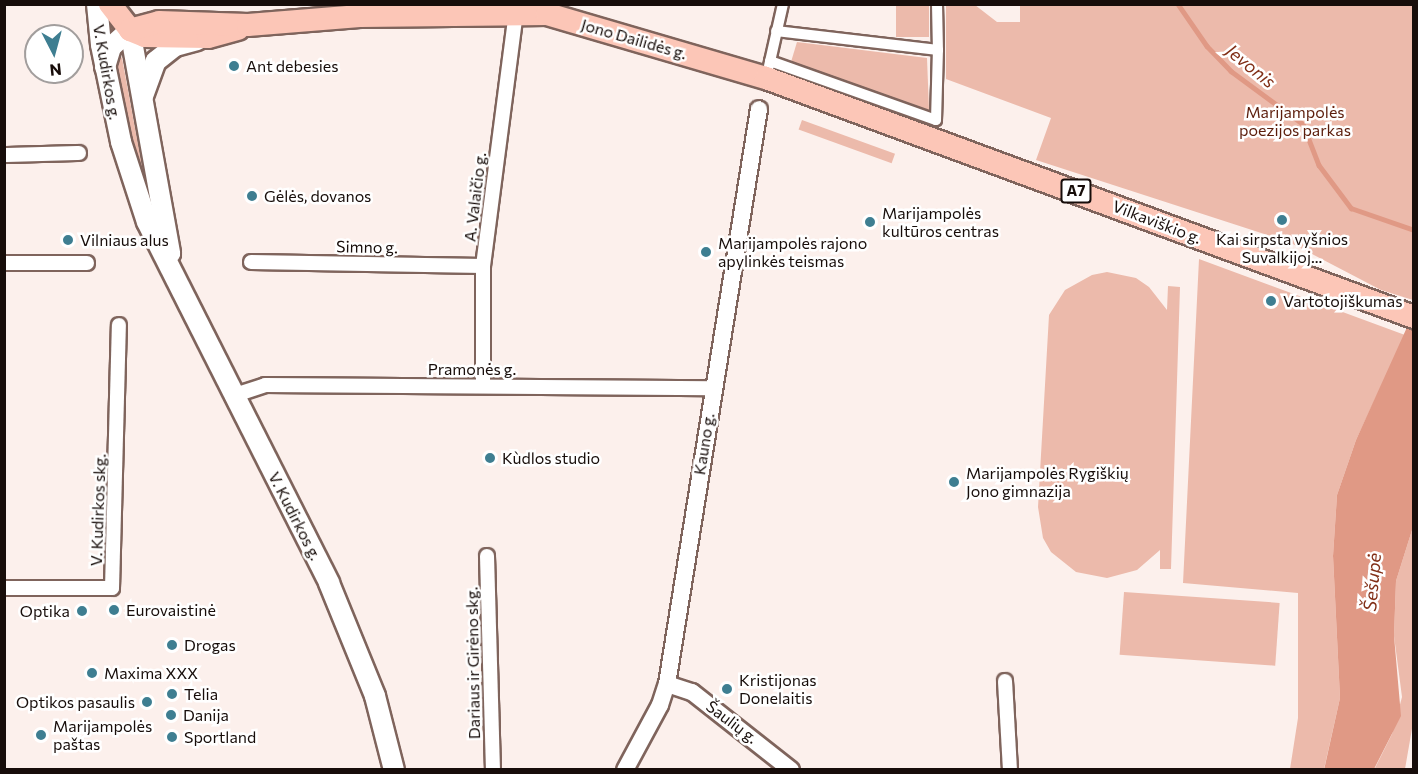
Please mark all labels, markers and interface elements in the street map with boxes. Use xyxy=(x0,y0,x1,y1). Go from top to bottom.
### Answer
street label: Jono Dailidės g. xyxy=(579,15,689,63)
street label: V. Kudirkos g. xyxy=(89,23,125,121)
north arrow xyxy=(24,24,84,84)
water label: Jevonis xyxy=(1222,40,1280,92)
place label: Ant debesies xyxy=(246,56,339,76)
marker: Ant debesies xyxy=(227,59,241,73)
text: N xyxy=(49,60,63,80)
park label: Marijampolės poezijos parkas xyxy=(1239,102,1351,140)
street label: A. Valaičio g. xyxy=(460,151,490,243)
road number: A7 xyxy=(1060,179,1092,203)
place label: Gėlės, dovanos xyxy=(264,186,371,206)
marker: Gėlės, dovanos xyxy=(245,189,259,203)
street label: Vilkaviškio g. xyxy=(1110,196,1204,248)
place label: Marijampolės kultūros centras xyxy=(882,203,999,241)
marker: Kai sirpsta vyšnios Suvalkijoj... xyxy=(1275,213,1289,227)
marker: Marijampolės kultūros centras xyxy=(863,215,877,229)
place label: Kai sirpsta vyšnios Suvalkijoj... xyxy=(1216,229,1348,267)
place label: Vilniaus alus xyxy=(80,230,169,250)
marker: Vilniaus alus xyxy=(61,233,75,247)
place label: Marijampolės rajono apylinkės teismas xyxy=(718,233,867,271)
street label: Simno g. xyxy=(336,237,398,257)
marker: Marijampolės rajono apylinkės teismas xyxy=(699,245,713,259)
place label: Vartotojiškumas xyxy=(1283,291,1402,311)
marker: Vartotojiškumas xyxy=(1264,294,1278,308)
street label: Pramonės g. xyxy=(428,359,516,379)
street label: Kauno g. xyxy=(690,412,718,476)
place label: Kùdlos studio xyxy=(502,448,600,468)
marker: Kùdlos studio xyxy=(483,451,497,465)
street label: V. Kudirkos skg. xyxy=(86,453,110,567)
place label: Marijampolės Rygiškių Jono gimnazija xyxy=(966,463,1129,501)
street label: V. Kudirkos g. xyxy=(265,469,325,563)
marker: Marijampolės Rygiškių Jono gimnazija xyxy=(947,475,961,489)
water label: Šešupė xyxy=(1359,552,1385,612)
street label: Dariaus ir Girėno skg. xyxy=(462,587,484,739)
place label: Eurovaistinė xyxy=(126,600,216,620)
place label: Optika xyxy=(20,601,70,621)
marker: Eurovaistinė xyxy=(107,603,121,617)
marker: Optika xyxy=(75,604,89,618)
place label: Drogas xyxy=(184,635,236,655)
marker: Drogas xyxy=(165,638,179,652)
place label: Maxima XXX xyxy=(104,663,198,683)
marker: Maxima XXX xyxy=(85,666,99,680)
place label: Kristijonas Donelaitis xyxy=(739,670,817,708)
marker: Kristijonas Donelaitis xyxy=(720,682,734,696)
place label: Telia xyxy=(184,684,218,704)
marker: Telia xyxy=(165,687,179,701)
place label: Optikos pasaulis xyxy=(16,692,135,712)
marker: Optikos pasaulis xyxy=(140,695,154,709)
street label: Šaulių g. xyxy=(703,696,761,748)
place label: Danija xyxy=(183,705,229,725)
marker: Danija xyxy=(164,708,178,722)
place label: Marijampolės paštas xyxy=(53,716,152,754)
place label: Sportland xyxy=(184,727,256,747)
marker: Marijampolės paštas xyxy=(34,728,48,742)
marker: Sportland xyxy=(165,730,179,744)

